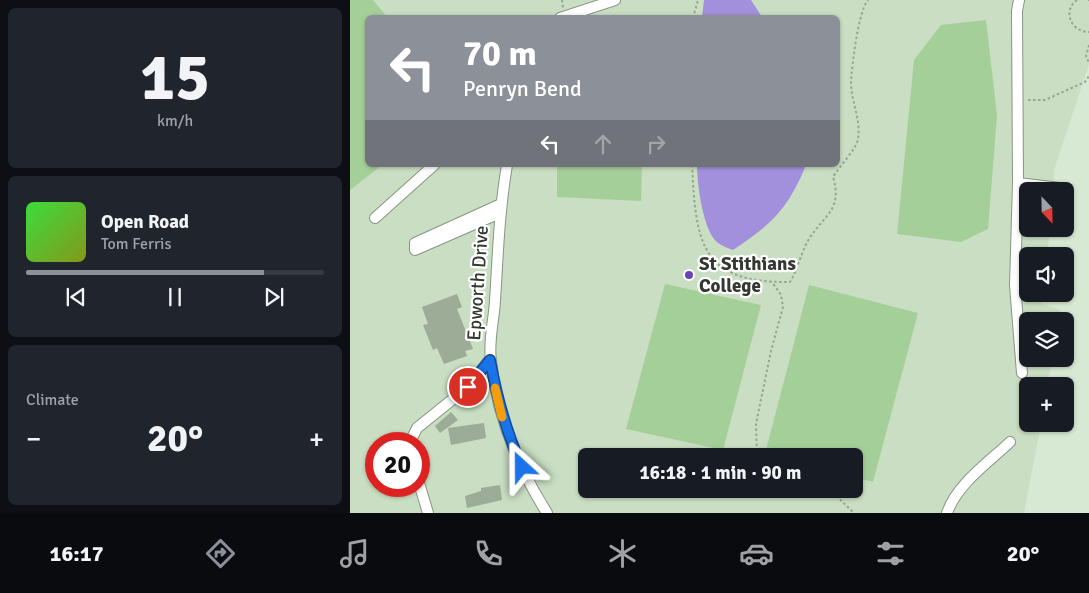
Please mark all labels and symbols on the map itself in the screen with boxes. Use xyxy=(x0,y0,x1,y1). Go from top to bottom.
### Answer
north arrow xyxy=(1019,182,1074,238)
street label: Epworth Drive xyxy=(462,225,494,341)
place label: St Stithians College xyxy=(699,252,796,298)
marker: St Stithians College xyxy=(683,269,695,281)
pin xyxy=(447,366,489,408)
speed limit sign: 20 xyxy=(365,432,430,497)
position arrow xyxy=(495,440,547,492)

